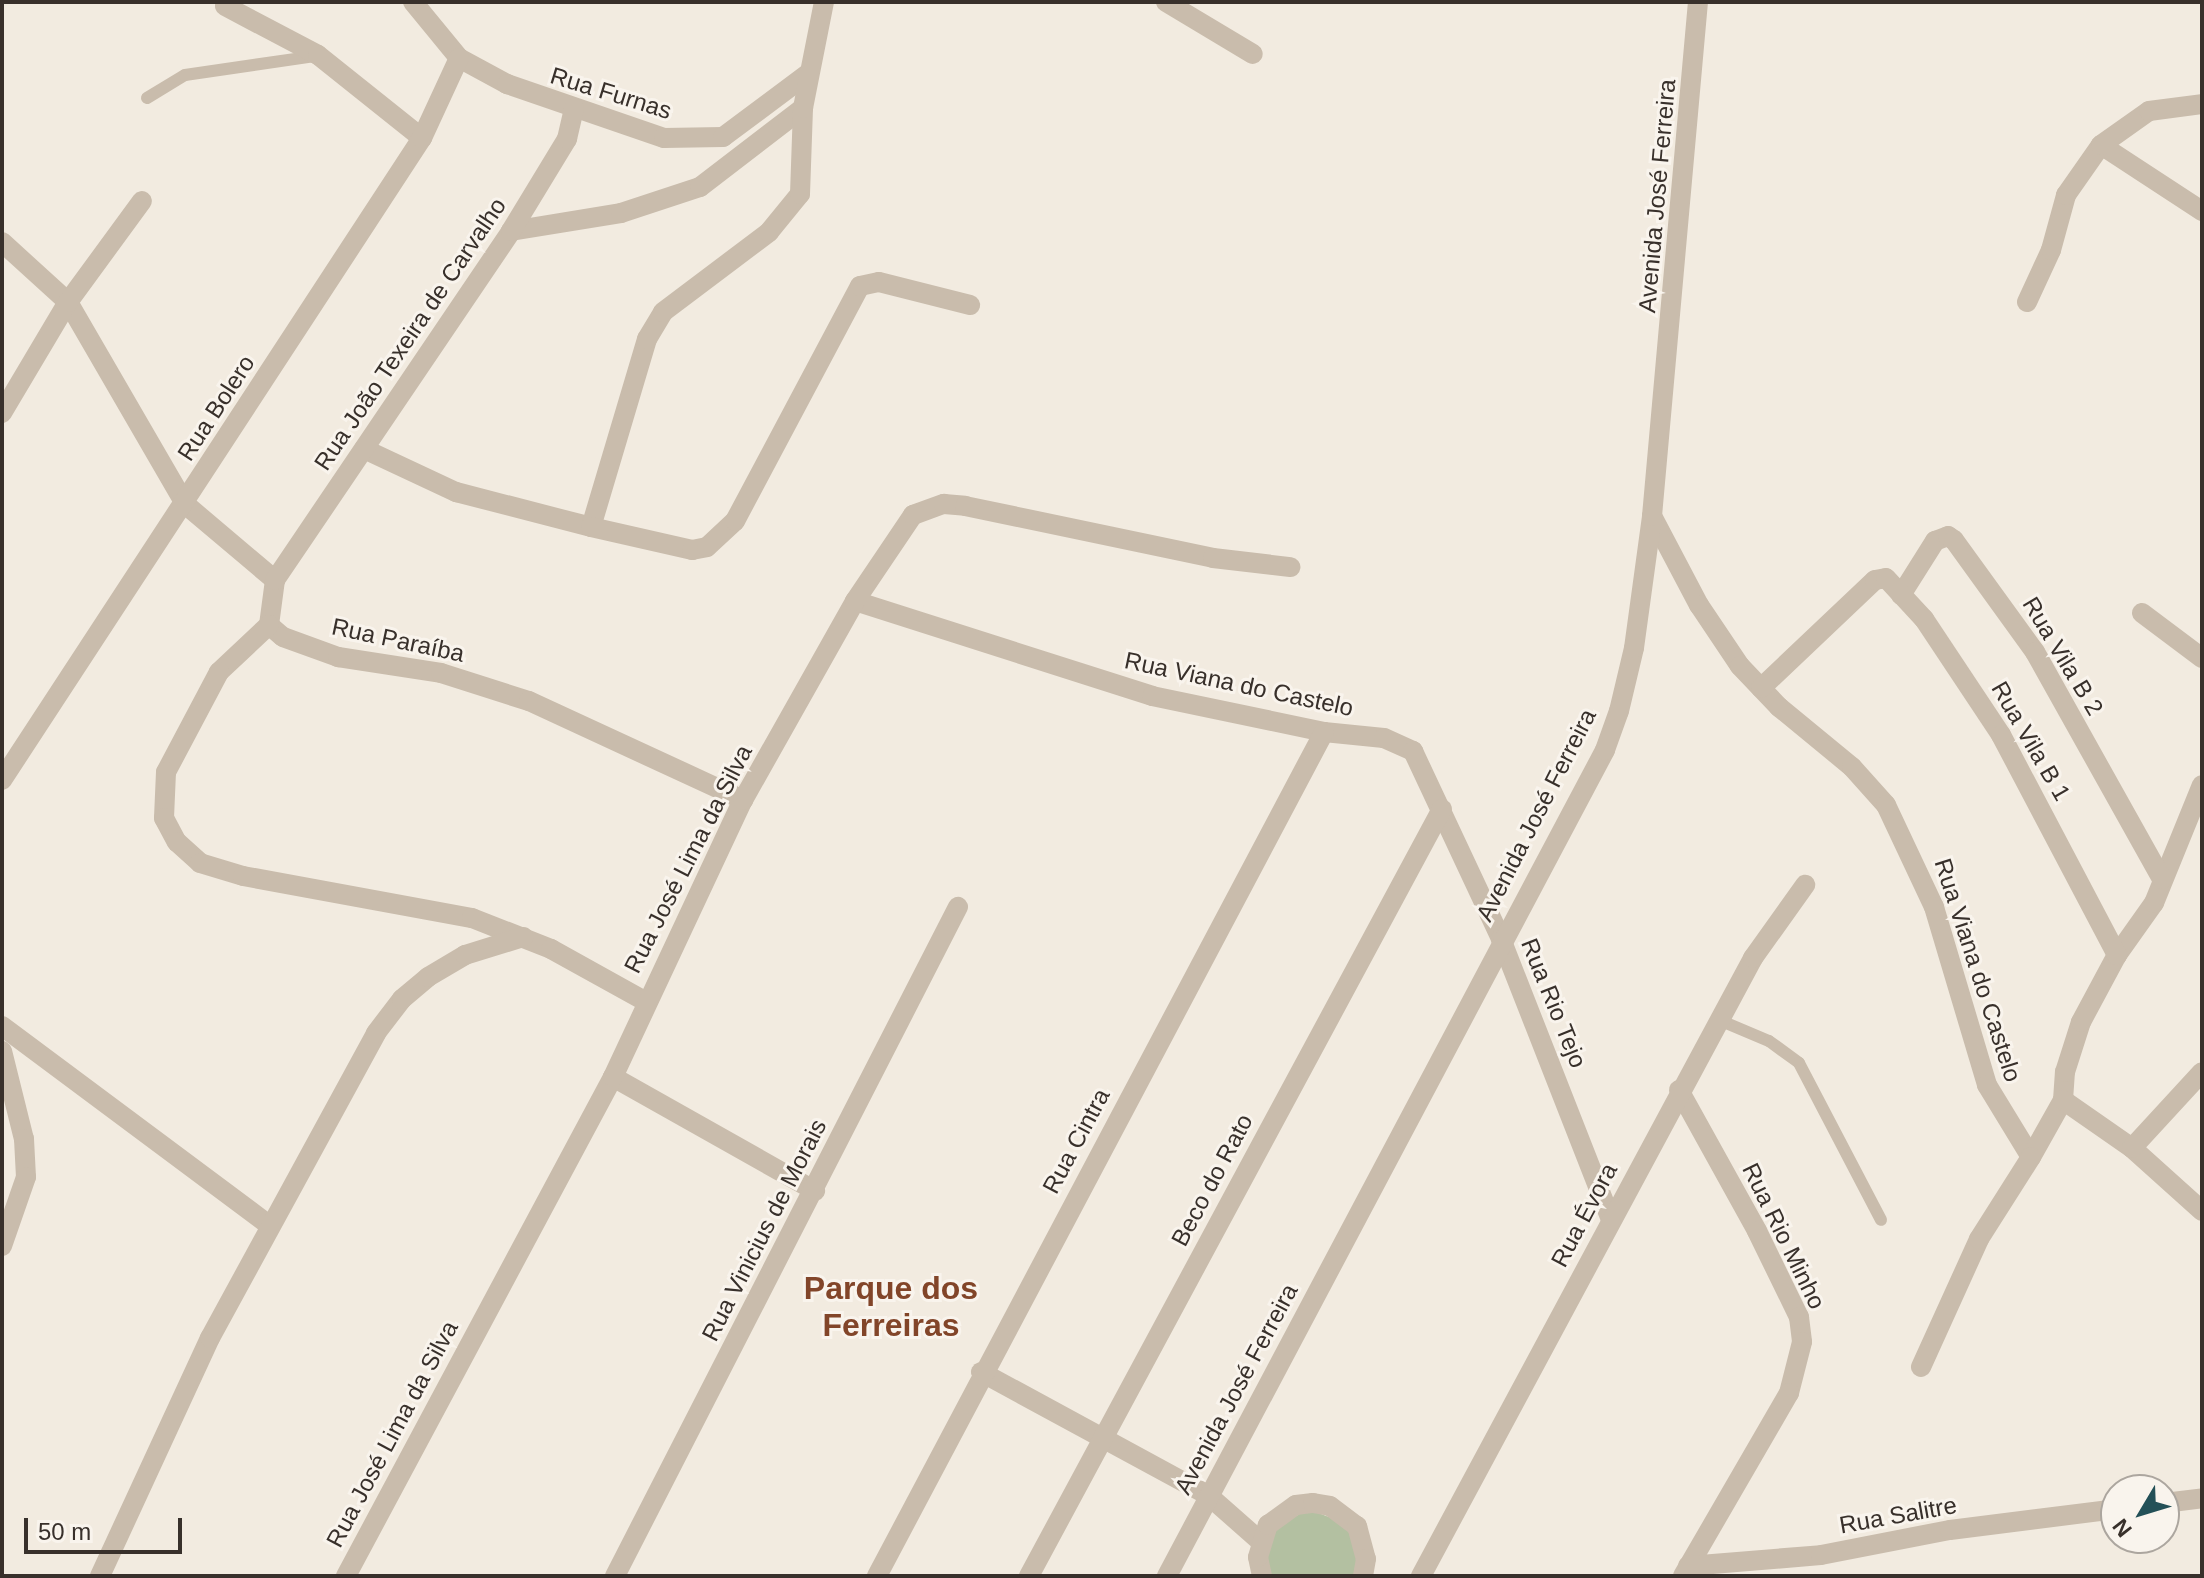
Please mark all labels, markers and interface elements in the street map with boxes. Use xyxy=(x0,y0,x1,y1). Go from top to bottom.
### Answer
street label: Rua Furnas xyxy=(547,61,675,125)
street label: Avenida José Ferreira xyxy=(1632,78,1682,314)
street label: Rua João Texeira de Carvalho xyxy=(308,192,512,476)
street label: Rua Bolero xyxy=(171,350,261,466)
street label: Rua Vila B 2 xyxy=(2016,592,2110,720)
street label: Rua Paraíba xyxy=(329,612,467,668)
street label: Rua Viana do Castelo xyxy=(1122,646,1356,722)
street label: Rua Vila B 1 xyxy=(1985,676,2077,806)
street label: Avenida José Ferreira xyxy=(1470,704,1602,926)
street label: Rua José Lima da Silva xyxy=(618,740,758,978)
street label: Rua Viana do Castelo xyxy=(1928,855,2028,1085)
street label: Rua Rio Tejo xyxy=(1515,934,1593,1072)
street label: Rua Cintra xyxy=(1036,1084,1116,1198)
street label: Beco do Rato xyxy=(1165,1109,1259,1251)
street label: Rua Vinicius de Morais xyxy=(696,1114,832,1346)
street label: Rua Évora xyxy=(1545,1158,1623,1272)
street label: Rua Rio Minho xyxy=(1736,1158,1832,1314)
district label: Parque dos Ferreiras xyxy=(804,1270,978,1345)
street label: Avenida José Ferreira xyxy=(1168,1279,1304,1499)
street label: Rua José Lima da Silva xyxy=(320,1316,464,1552)
north arrow xyxy=(2100,1474,2180,1554)
street label: Rua Salitre xyxy=(1837,1491,1959,1539)
scale bar xyxy=(28,1502,186,1552)
text: N xyxy=(2108,1514,2137,1542)
text: 50 m xyxy=(38,1518,91,1545)

